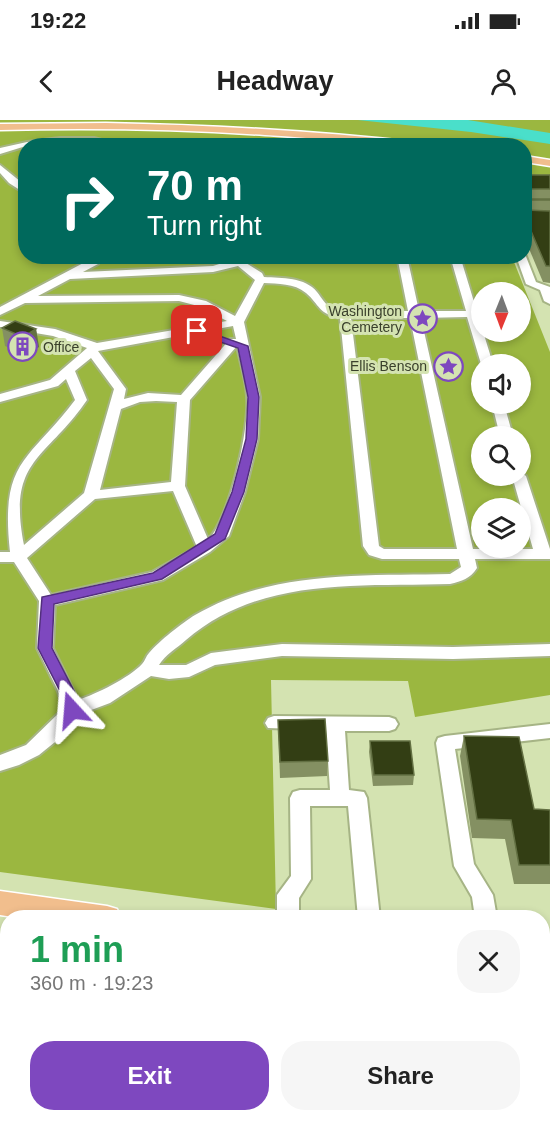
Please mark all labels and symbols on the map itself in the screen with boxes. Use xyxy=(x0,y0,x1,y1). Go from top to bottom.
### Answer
north arrow xyxy=(471,282,531,342)
place label: Washington Cemetery xyxy=(329,303,402,335)
place icon: Washington Cemetery xyxy=(407,303,439,335)
pin xyxy=(171,305,222,356)
building icon: Office xyxy=(6,331,38,363)
place label: Office xyxy=(43,339,80,355)
place icon: Ellis Benson xyxy=(432,350,464,382)
place label: Ellis Benson xyxy=(350,358,427,374)
position arrow xyxy=(40,678,104,742)

